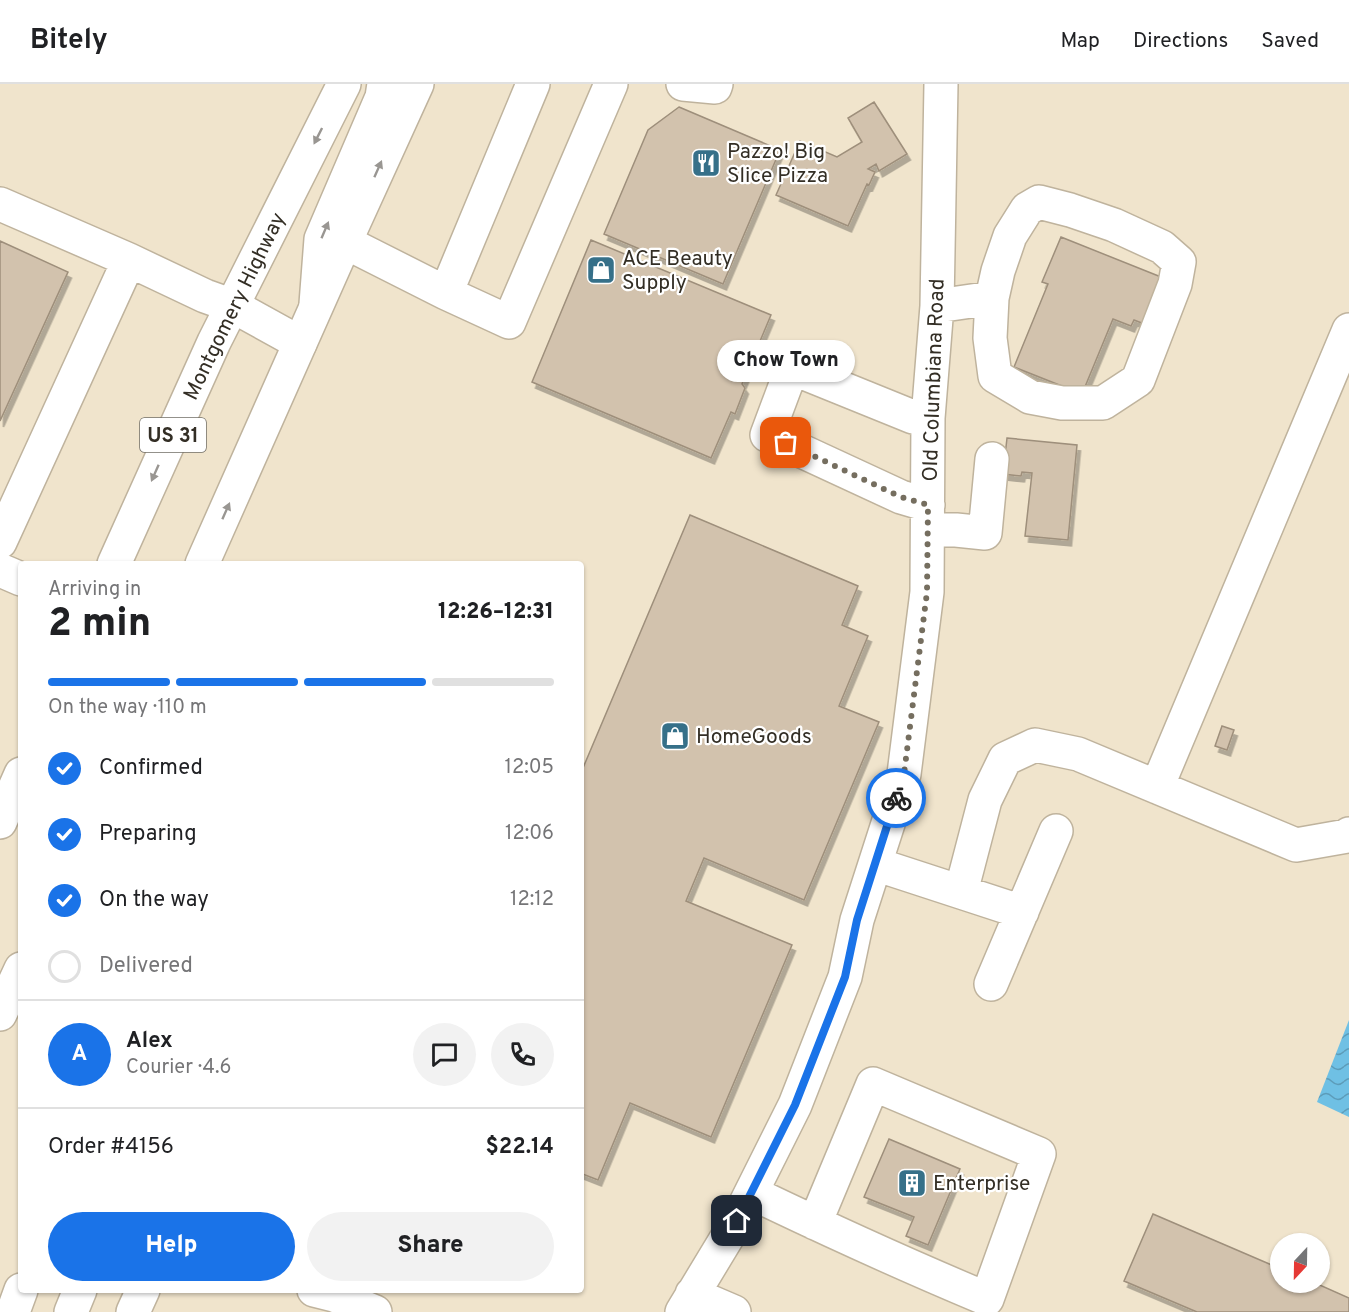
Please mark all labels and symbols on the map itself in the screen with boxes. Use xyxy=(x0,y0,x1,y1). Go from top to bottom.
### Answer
one-way arrow xyxy=(313,128,323,145)
place label: Pazzo! Big Slice Pizza xyxy=(727,139,828,190)
restaurant icon: Pazzo! Big Slice Pizza xyxy=(690,147,722,179)
one-way arrow xyxy=(373,161,382,178)
street label: Montgomery Highway xyxy=(178,208,293,405)
one-way arrow xyxy=(321,221,330,239)
place label: ACE Beauty Supply xyxy=(622,246,733,297)
shop icon: ACE Beauty Supply xyxy=(585,254,617,286)
street label: Old Columbiana Road xyxy=(917,278,952,482)
callout: Chow Town xyxy=(717,341,855,383)
pin xyxy=(760,417,811,468)
road number: US 31 xyxy=(140,418,206,452)
one-way arrow xyxy=(150,465,160,483)
one-way arrow xyxy=(221,502,230,519)
shop icon: HomeGoods xyxy=(659,720,691,752)
place label: HomeGoods xyxy=(696,724,812,751)
courier xyxy=(866,768,926,828)
building icon: Enterprise xyxy=(896,1167,928,1199)
place label: Enterprise xyxy=(933,1171,1030,1198)
pin xyxy=(711,1195,762,1246)
north arrow xyxy=(1270,1233,1330,1293)

